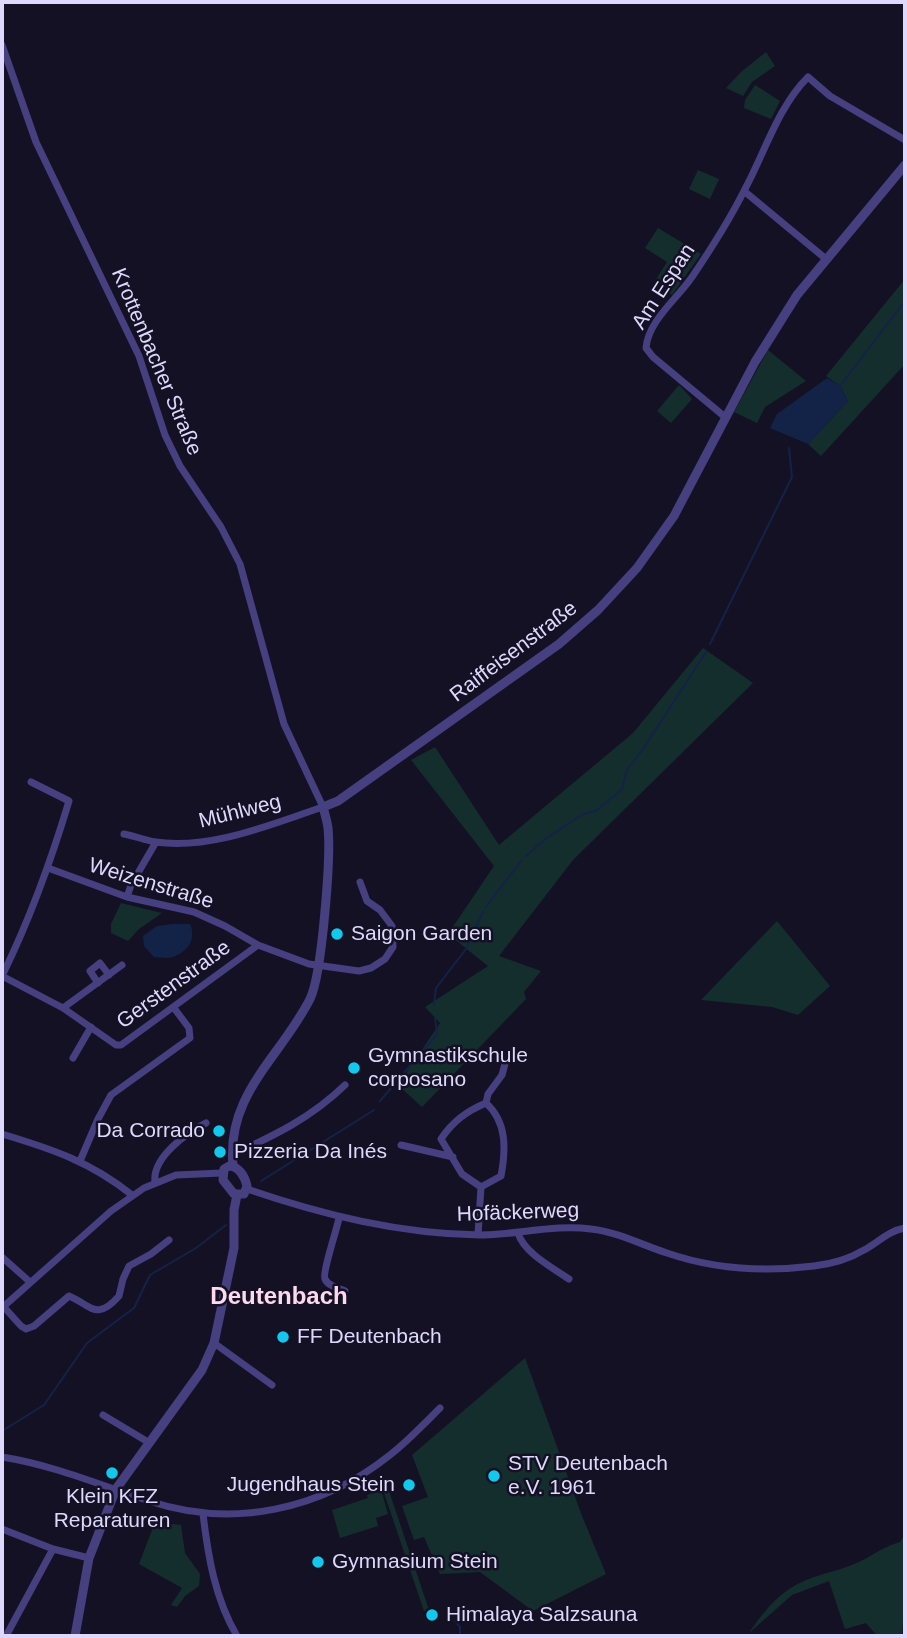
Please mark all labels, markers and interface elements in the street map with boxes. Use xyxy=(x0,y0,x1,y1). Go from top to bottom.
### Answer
street label: Am Espan xyxy=(627,240,701,334)
street label: Krottenbacher Straße xyxy=(105,265,207,459)
street label: Raiffeisenstraße xyxy=(446,596,582,708)
street label: Mühlweg xyxy=(196,790,284,834)
street label: Weizenstraße xyxy=(86,853,216,915)
place label: Saigon Garden xyxy=(351,921,492,947)
marker: Saigon Garden xyxy=(329,926,345,942)
street label: Gerstenstraße xyxy=(112,935,236,1035)
place label: Gymnastikschule corposano xyxy=(368,1043,528,1093)
marker: Gymnastikschule corposano xyxy=(346,1060,362,1076)
place label: Da Corrado xyxy=(96,1118,205,1144)
marker: Da Corrado xyxy=(211,1123,227,1139)
place label: Pizzeria Da Inés xyxy=(234,1139,387,1165)
marker: Pizzeria Da Inés xyxy=(212,1144,228,1160)
street label: Hofäckerweg xyxy=(456,1198,580,1228)
district label: Deutenbach xyxy=(210,1283,348,1311)
place label: FF Deutenbach xyxy=(297,1324,442,1350)
marker: FF Deutenbach xyxy=(275,1329,291,1345)
place label: STV Deutenbach e.V. 1961 xyxy=(508,1451,668,1501)
marker: Klein KFZ Reparaturen xyxy=(104,1465,120,1481)
marker: STV Deutenbach e.V. 1961 xyxy=(486,1468,502,1484)
place label: Jugendhaus Stein xyxy=(227,1472,395,1498)
marker: Jugendhaus Stein xyxy=(401,1477,417,1493)
place label: Klein KFZ Reparaturen xyxy=(54,1484,170,1534)
place label: Gymnasium Stein xyxy=(332,1549,498,1575)
marker: Gymnasium Stein xyxy=(310,1554,326,1570)
place label: Himalaya Salzsauna xyxy=(446,1602,637,1628)
marker: Himalaya Salzsauna xyxy=(424,1607,440,1623)

